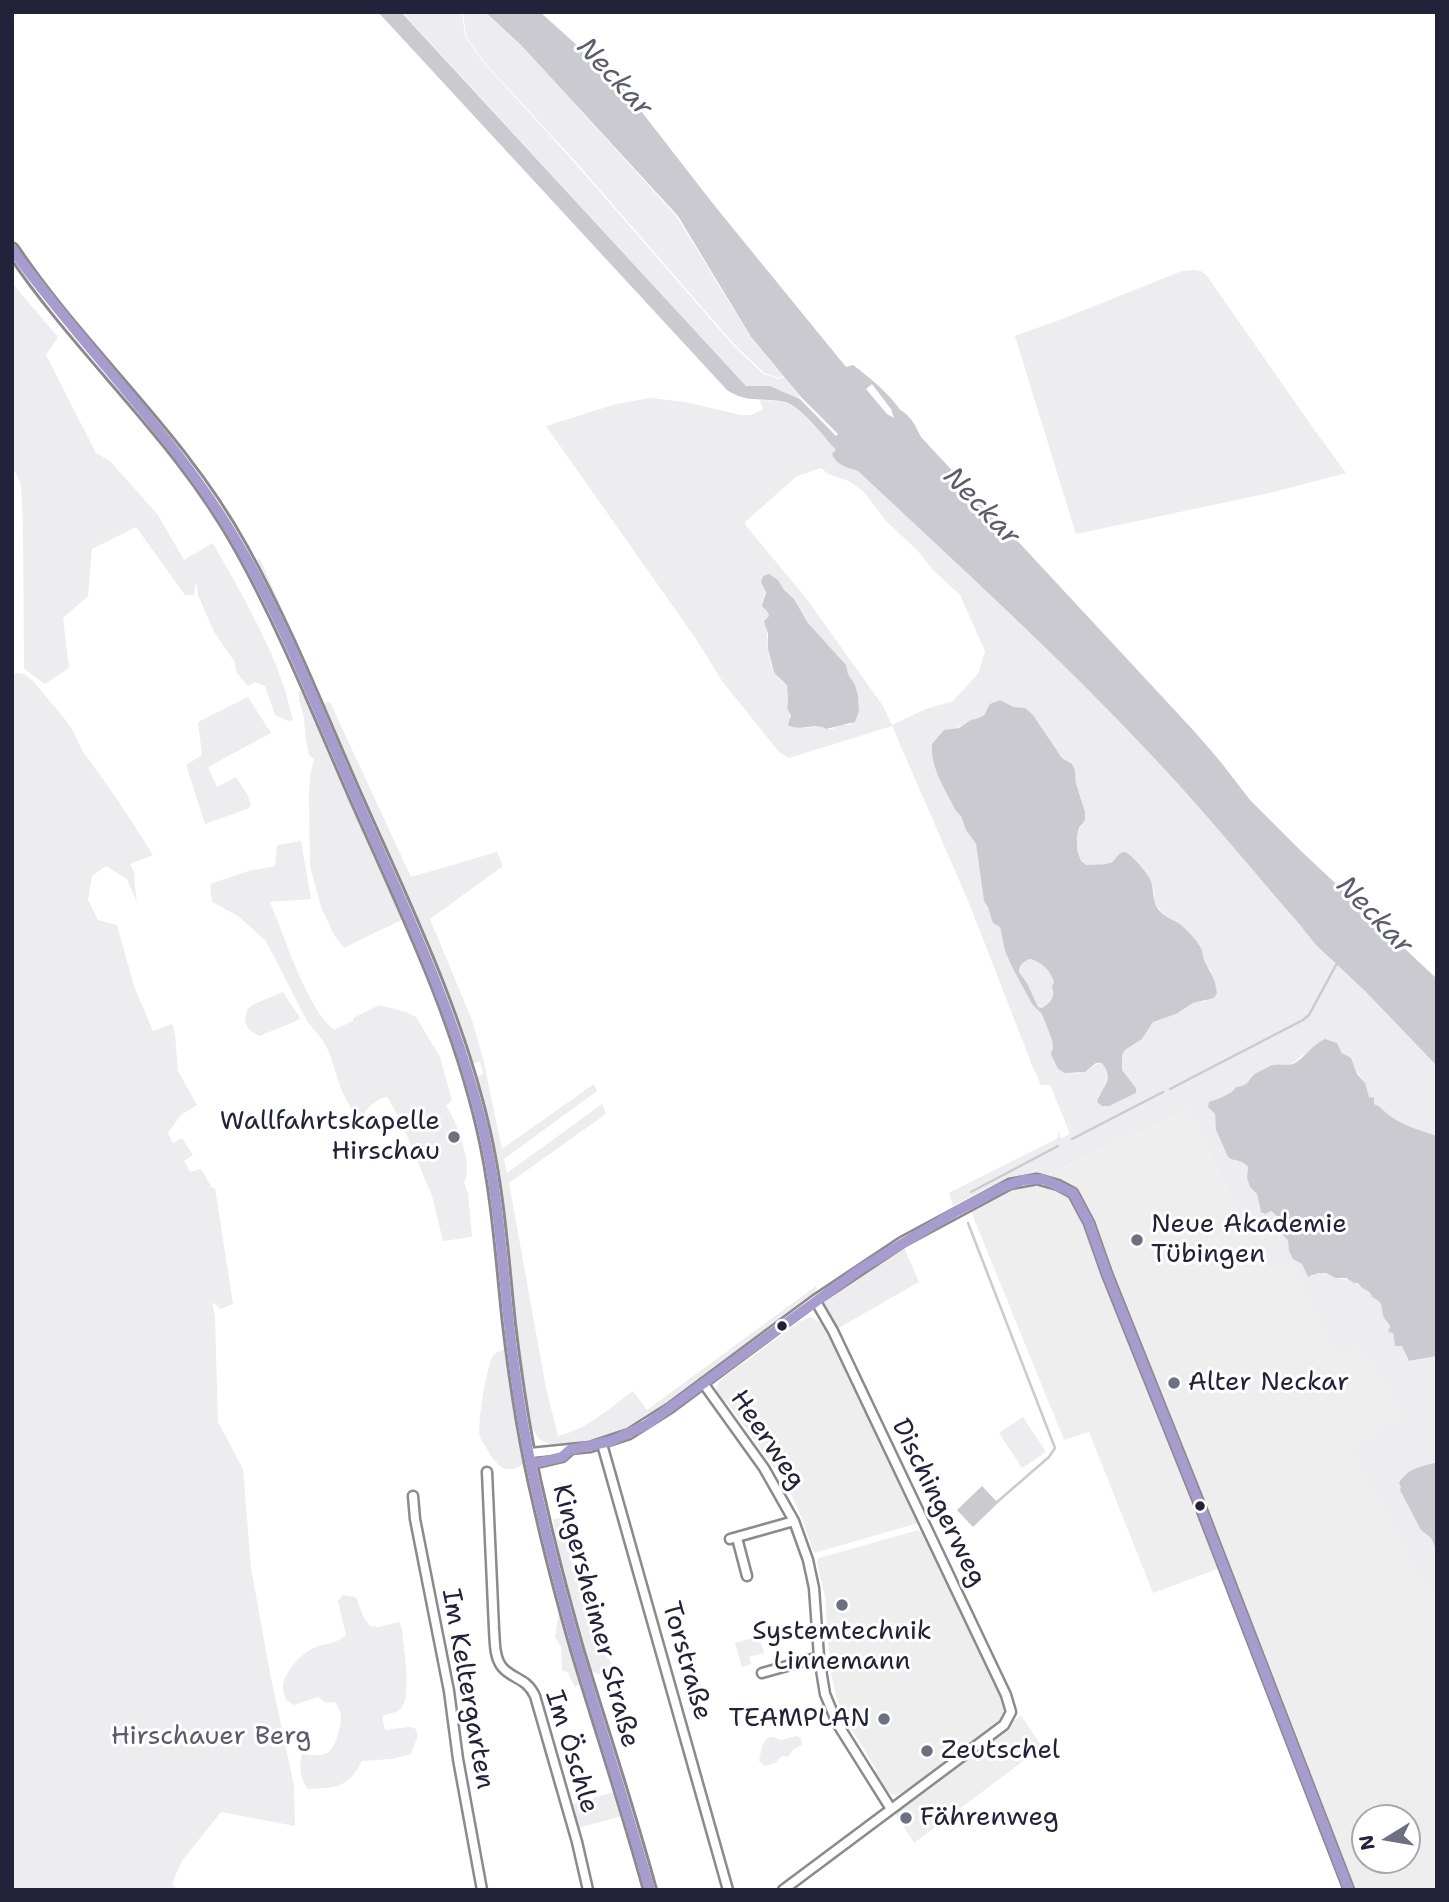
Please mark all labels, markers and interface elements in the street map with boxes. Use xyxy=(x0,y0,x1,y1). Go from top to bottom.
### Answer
water label: Neckar xyxy=(569,31,659,125)
water label: Neckar xyxy=(935,461,1027,553)
water label: Neckar xyxy=(1328,870,1420,962)
place label: Wallfahrtskapelle Hirschau xyxy=(220,1106,440,1168)
marker: Wallfahrtskapelle Hirschau xyxy=(446,1129,462,1145)
place label: Neue Akademie Tübingen xyxy=(1151,1209,1347,1270)
marker: Neue Akademie Tübingen xyxy=(1129,1232,1145,1248)
unlabelled marker xyxy=(775,1319,789,1333)
place label: Alter Neckar xyxy=(1188,1367,1349,1399)
marker: Alter Neckar xyxy=(1166,1375,1182,1391)
street label: Heerweg xyxy=(723,1385,811,1495)
street label: Dischingerweg xyxy=(884,1414,992,1592)
street label: Kingersheimer Straße xyxy=(545,1481,645,1751)
unlabelled marker xyxy=(1193,1499,1207,1513)
street label: Im Keltergarten xyxy=(434,1586,500,1792)
marker: Systemtechnik Linnemann xyxy=(834,1597,850,1613)
street label: Torstraße xyxy=(654,1598,718,1724)
place label: Systemtechnik Linnemann xyxy=(752,1616,932,1678)
street label: Im Öschle xyxy=(538,1687,604,1817)
place label: TEAMPLAN xyxy=(728,1703,870,1735)
marker: TEAMPLAN xyxy=(876,1711,892,1727)
park label: Hirschauer Berg xyxy=(111,1721,311,1753)
place label: Zeutschel xyxy=(941,1735,1060,1767)
marker: Zeutschel xyxy=(919,1743,935,1759)
place label: Fährenweg xyxy=(920,1802,1059,1834)
north arrow xyxy=(1351,1804,1421,1874)
marker: Fährenweg xyxy=(898,1810,914,1826)
text: N xyxy=(1353,1833,1381,1852)

